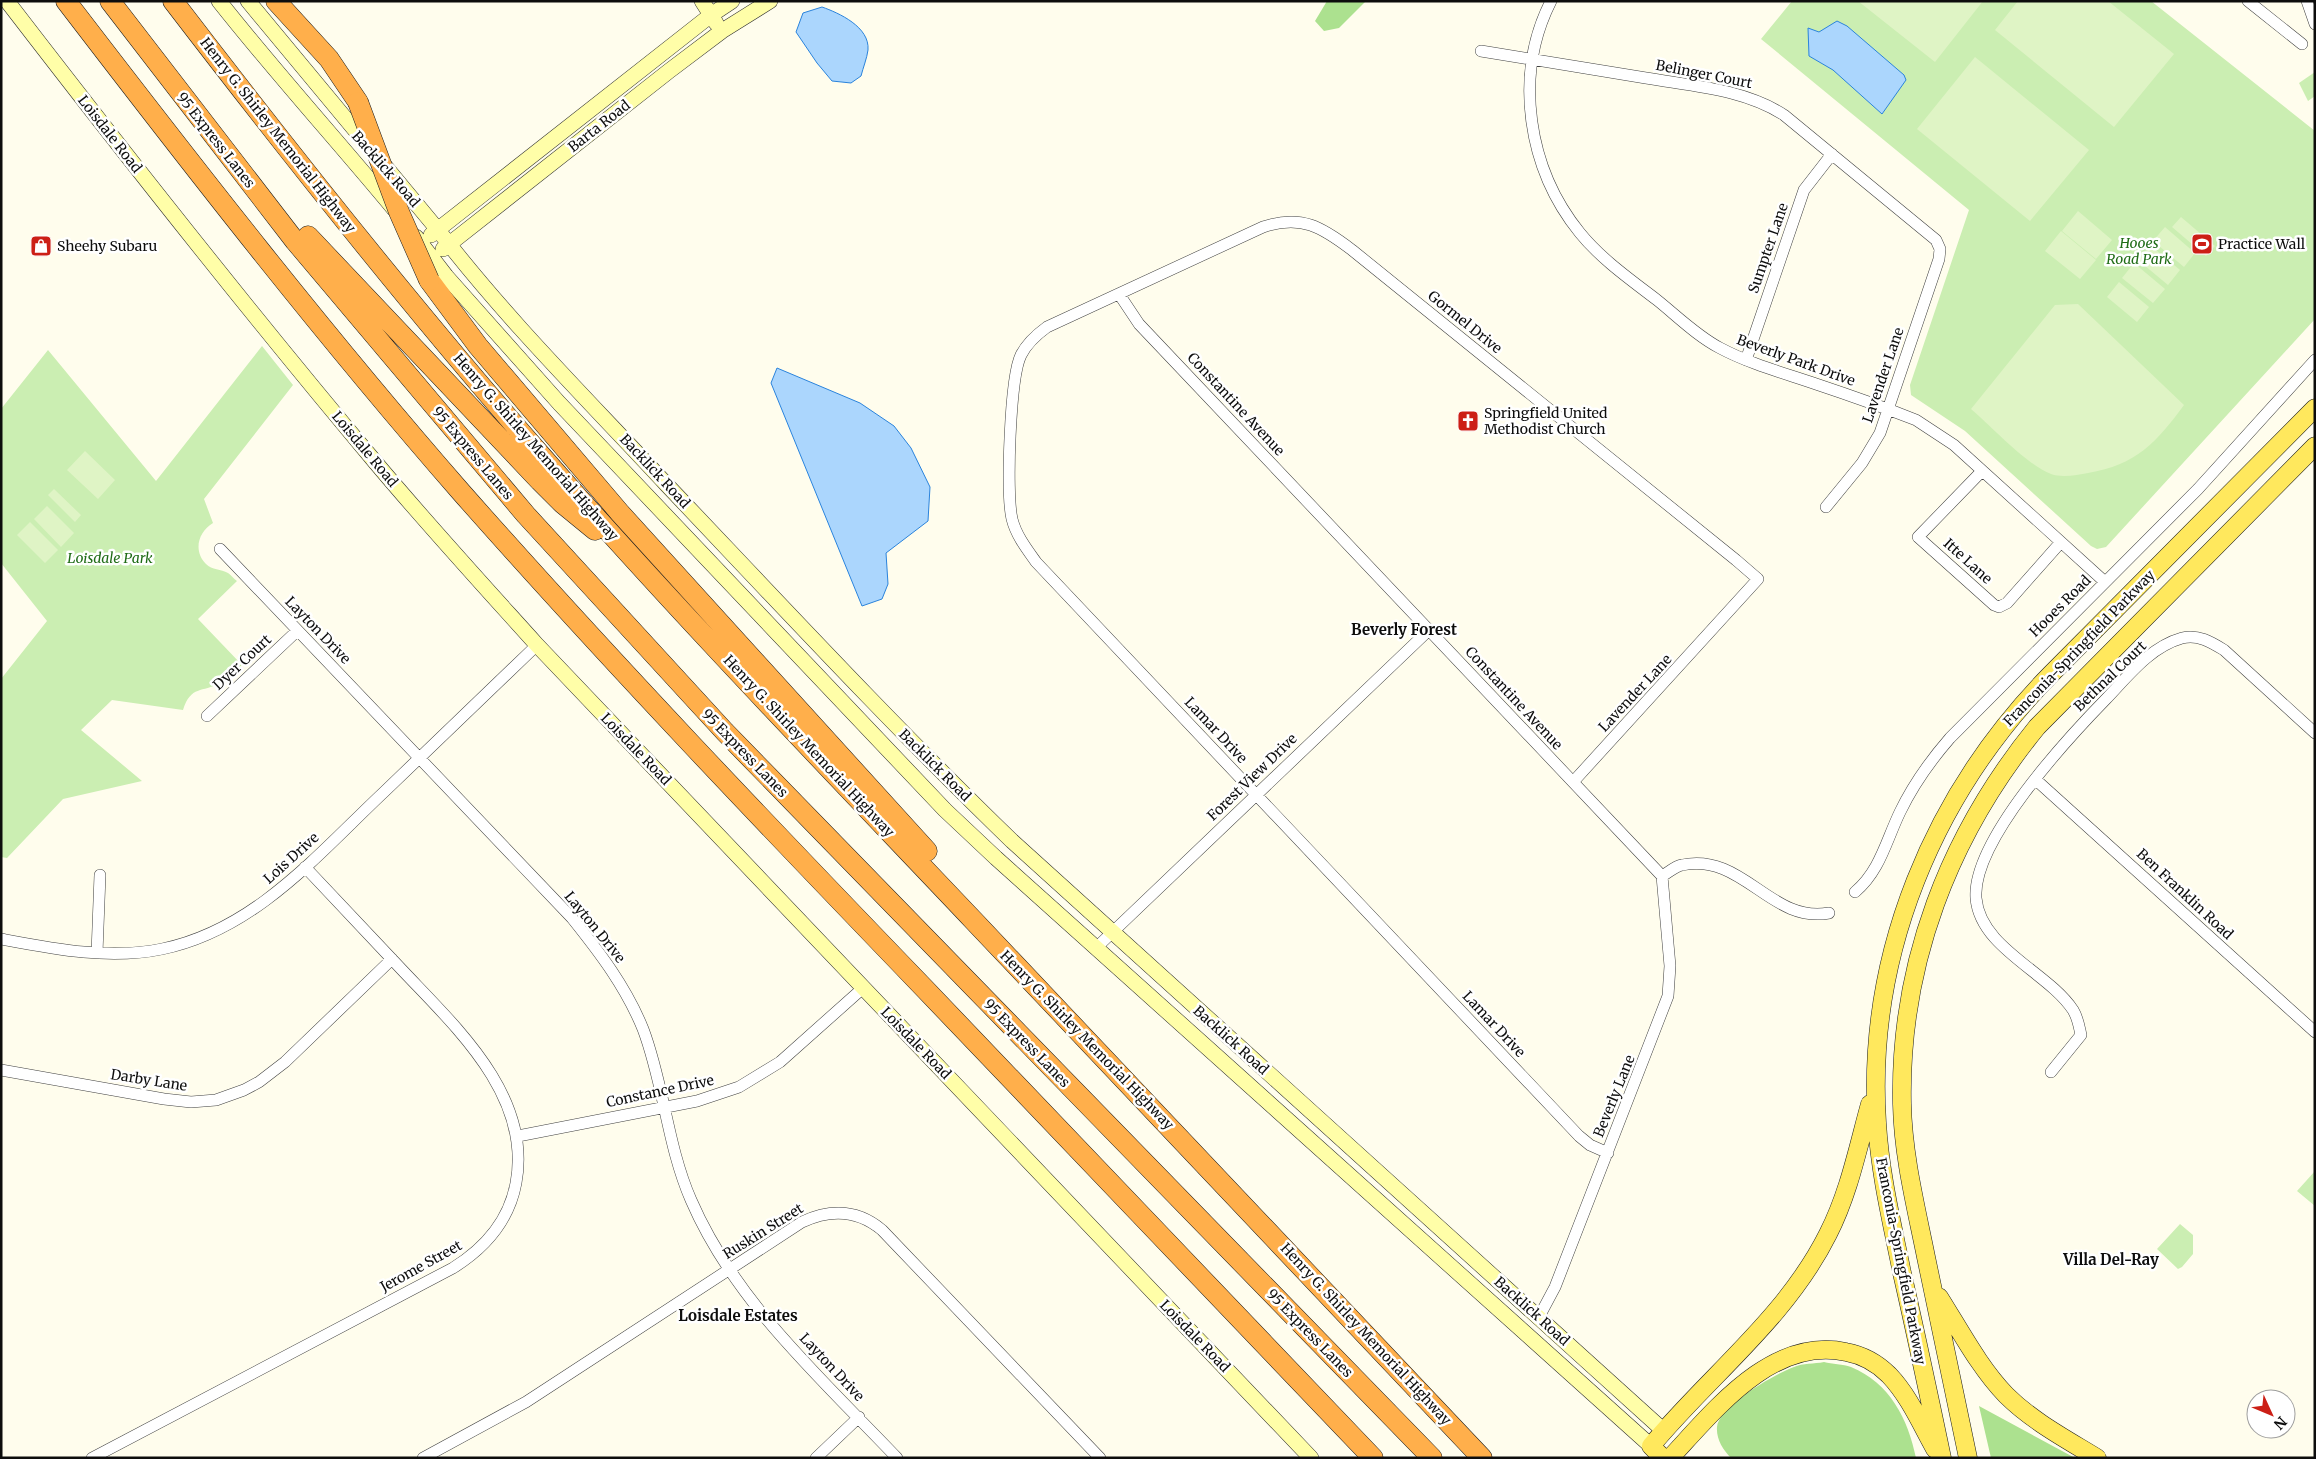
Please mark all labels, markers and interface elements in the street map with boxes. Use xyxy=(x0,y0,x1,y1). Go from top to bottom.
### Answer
street label: Henry G. Shirley Memorial Highway xyxy=(196,34,360,237)
street label: Belinger Court xyxy=(1654,56,1754,92)
street label: 95 Express Lanes xyxy=(173,89,259,191)
street label: Loisdale Road xyxy=(74,92,146,177)
street label: Barta Road xyxy=(564,96,634,156)
street label: Backlick Road xyxy=(348,127,424,211)
street label: Sumpter Lane xyxy=(1744,200,1792,296)
sports icon: Practice Wall xyxy=(2190,232,2214,256)
shop icon: Sheehy Subaru xyxy=(29,234,53,258)
park label: Hooes Road Park xyxy=(2106,234,2172,268)
place label: Practice Wall xyxy=(2218,235,2306,253)
place label: Sheehy Subaru xyxy=(57,237,158,255)
street label: Gormel Drive xyxy=(1424,287,1506,357)
street label: Lavender Lane xyxy=(1858,325,1908,425)
street label: Beverly Park Drive xyxy=(1734,330,1858,390)
street label: Constantine Avenue xyxy=(1184,349,1288,459)
street label: Henry G. Shirley Memorial Highway xyxy=(450,350,623,545)
street label: 95 Express Lanes xyxy=(429,403,517,503)
place label: Springfield United Methodist Church xyxy=(1484,404,1608,438)
street label: Loisdale Road xyxy=(328,407,402,491)
church icon: Springfield United Methodist Church xyxy=(1456,409,1480,433)
street label: Backlick Road xyxy=(616,430,694,512)
street label: Itte Lane xyxy=(1940,534,1996,588)
park label: Loisdale Park xyxy=(67,549,153,567)
street label: Franconia-Springfield Parkway xyxy=(1999,565,2159,730)
street label: Hooes Road xyxy=(2025,571,2095,641)
street label: Layton Drive xyxy=(281,592,355,668)
district label: Beverly Forest xyxy=(1351,620,1457,639)
street label: Dyer Court xyxy=(209,630,275,694)
street label: Bethnal Court xyxy=(2070,637,2150,715)
street label: Constantine Avenue xyxy=(1462,643,1566,753)
street label: Lavender Lane xyxy=(1594,650,1676,736)
street label: Henry G. Shirley Memorial Highway xyxy=(720,651,899,841)
street label: Lamar Drive xyxy=(1181,693,1251,767)
street label: 95 Express Lanes xyxy=(698,705,792,801)
street label: Loisdale Road xyxy=(597,709,675,789)
street label: Backlick Road xyxy=(895,725,975,805)
street label: Forest View Drive xyxy=(1203,730,1301,824)
street label: Lois Drive xyxy=(260,829,322,887)
street label: Ben Franklin Road xyxy=(2133,845,2237,944)
street label: Layton Drive xyxy=(561,888,629,966)
street label: Henry G. Shirley Memorial Highway xyxy=(996,947,1178,1134)
street label: Lamar Drive xyxy=(1459,987,1529,1061)
street label: 95 Express Lanes xyxy=(980,995,1074,1091)
street label: Backlick Road xyxy=(1190,1002,1273,1079)
street label: Loisdale Road xyxy=(877,1003,955,1083)
street label: Beverly Lane xyxy=(1589,1052,1639,1140)
street label: Darby Lane xyxy=(109,1065,189,1095)
street label: Constance Drive xyxy=(605,1071,715,1111)
street label: Franconia-Springfield Parkway xyxy=(1872,1156,1930,1367)
street label: Ruskin Street xyxy=(720,1199,807,1263)
street label: Jerome Street xyxy=(376,1236,466,1296)
street label: Henry G. Shirley Memorial Highway xyxy=(1277,1239,1456,1429)
district label: Villa Del-Ray xyxy=(2062,1250,2159,1269)
street label: Backlick Road xyxy=(1491,1273,1574,1350)
street label: 95 Express Lanes xyxy=(1263,1285,1357,1381)
street label: Loisdale Road xyxy=(1156,1296,1234,1376)
district label: Loisdale Estates xyxy=(678,1306,798,1325)
street label: Layton Drive xyxy=(796,1329,868,1405)
north arrow xyxy=(2246,1389,2296,1439)
text: N xyxy=(2270,1413,2291,1433)

